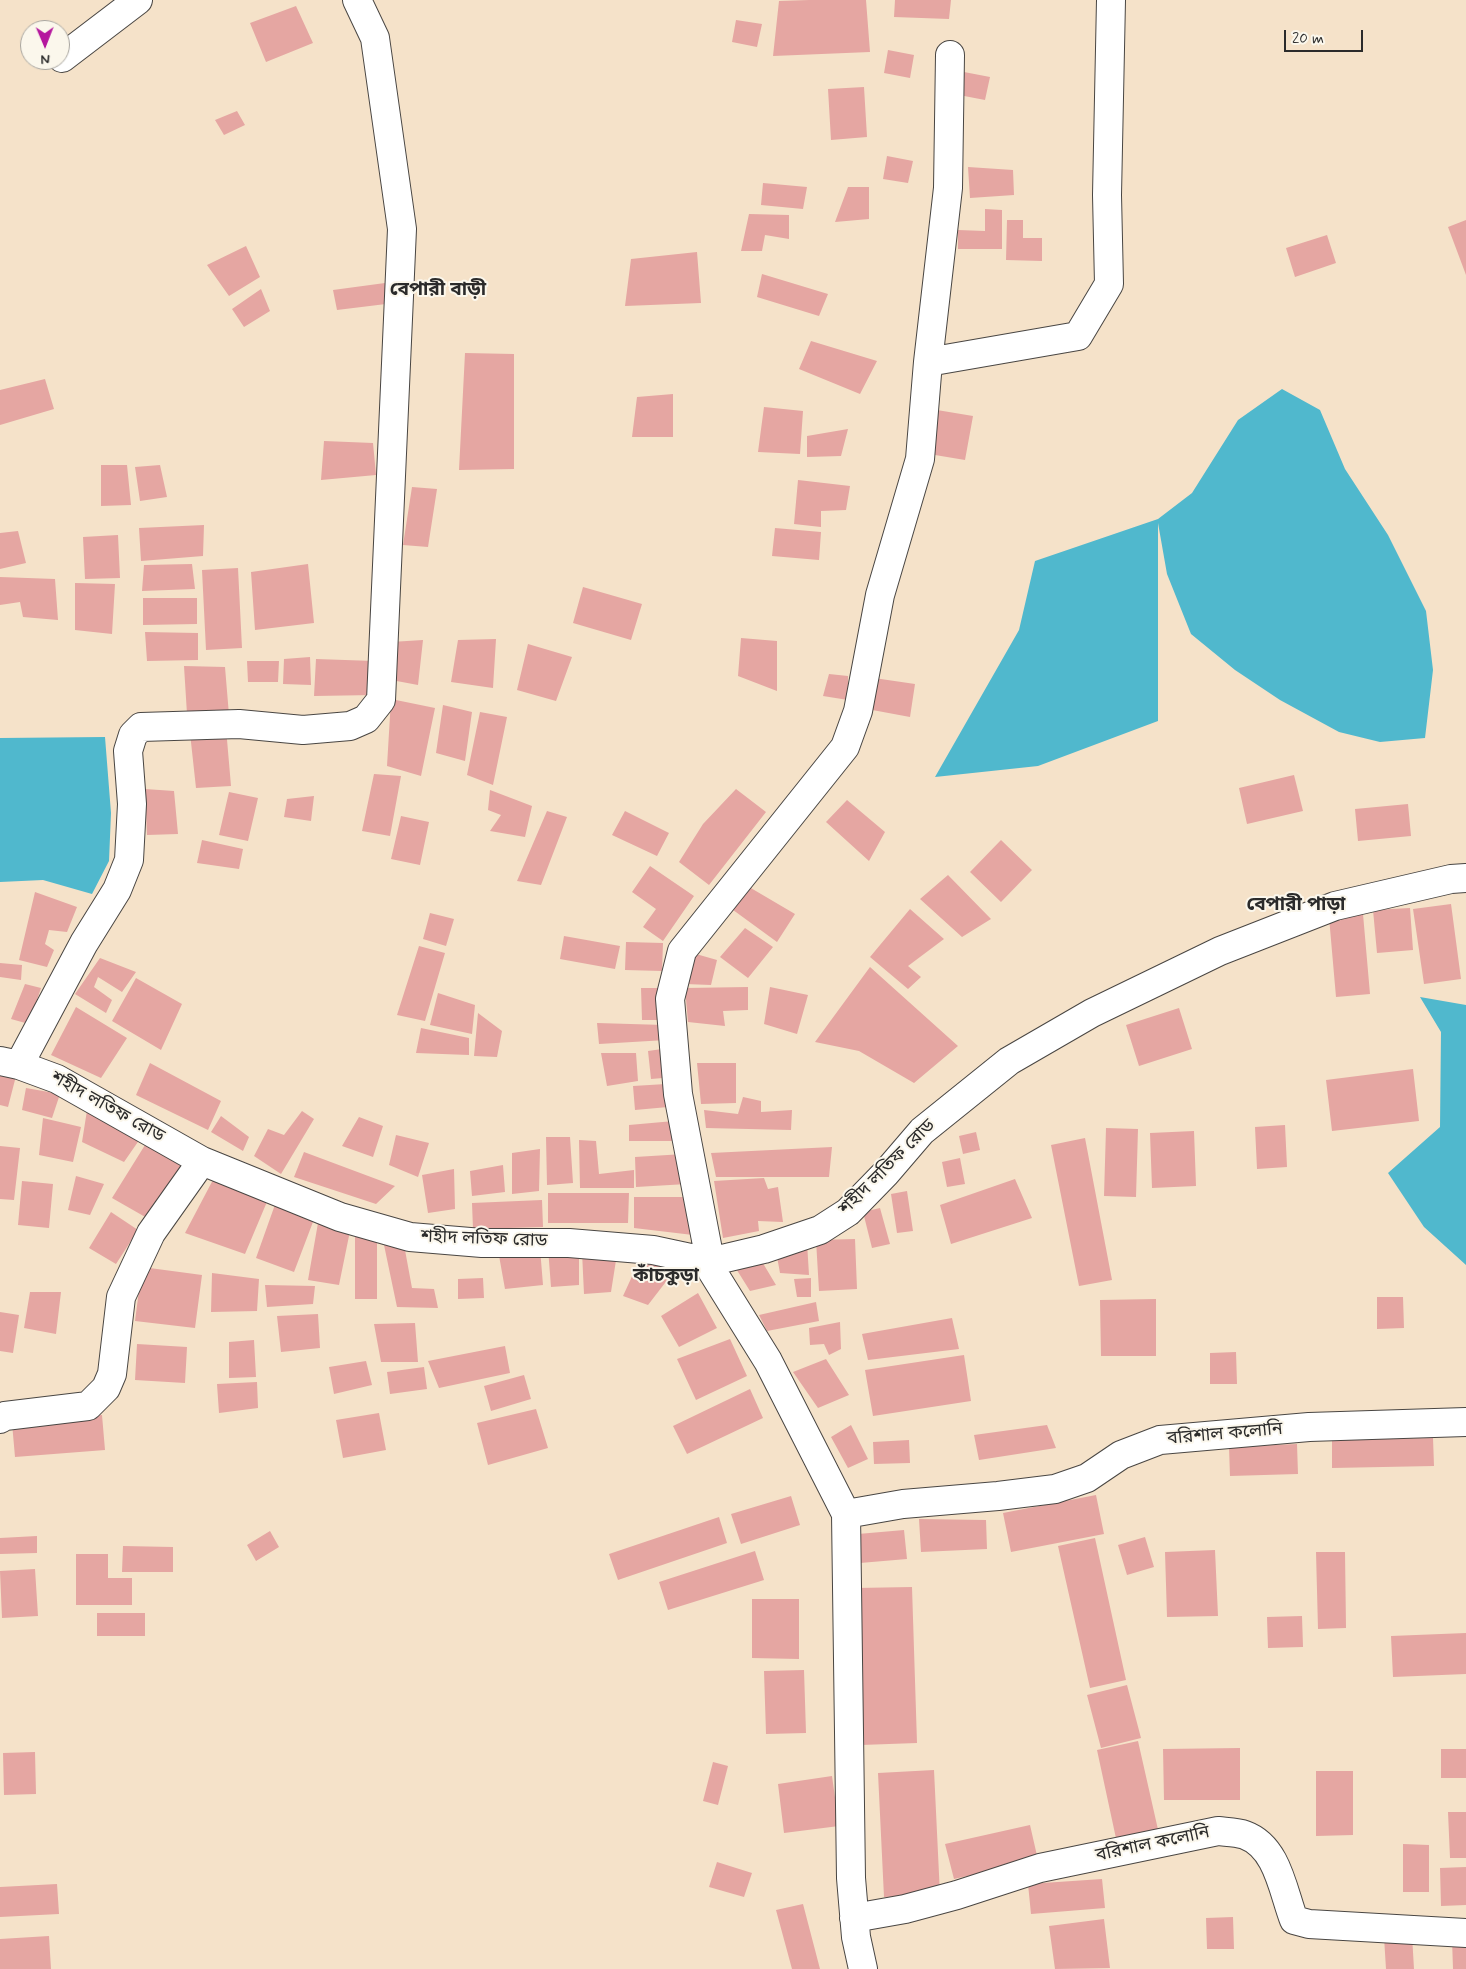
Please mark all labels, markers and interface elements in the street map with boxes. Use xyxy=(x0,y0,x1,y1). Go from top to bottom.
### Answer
north arrow xyxy=(20,20,70,70)
scale bar xyxy=(1286,20,1365,52)
text: 20 m xyxy=(1292,29,1324,49)
text: N xyxy=(40,50,50,68)
district label: বেপারী বাড়ী xyxy=(390,280,486,302)
district label: বেপারী পাড়া xyxy=(1247,895,1345,917)
street label: শহীদ লতিফ রোড xyxy=(46,1068,168,1148)
street label: শহীদ লতিফ রোড xyxy=(836,1116,940,1220)
street label: শহীদ লতিফ রোড xyxy=(420,1227,548,1253)
district label: কাঁচকুড়া xyxy=(633,1266,699,1288)
street label: বরিশাল কলোনি xyxy=(1166,1419,1284,1451)
street label: বরিশাল কলোনি xyxy=(1094,1822,1212,1868)

